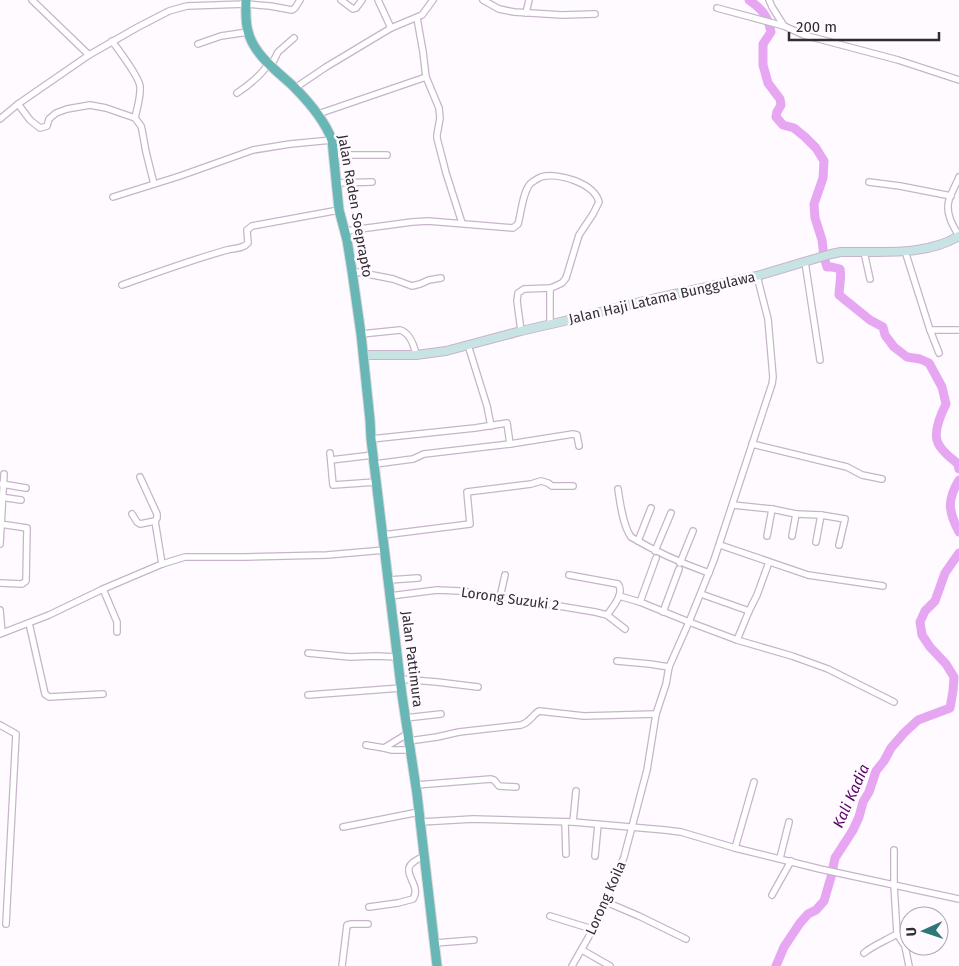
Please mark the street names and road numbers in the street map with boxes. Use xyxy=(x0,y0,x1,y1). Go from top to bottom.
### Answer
street label: Jalan Raden Soeprapto xyxy=(334,133,376,279)
street label: Jalan Haji Latama Bunggulawa xyxy=(567,268,757,328)
street label: Lorong Suzuki 2 xyxy=(460,584,560,614)
street label: Jalan Pattimura xyxy=(398,610,426,708)
street label: Lorong Koila xyxy=(582,858,630,938)

